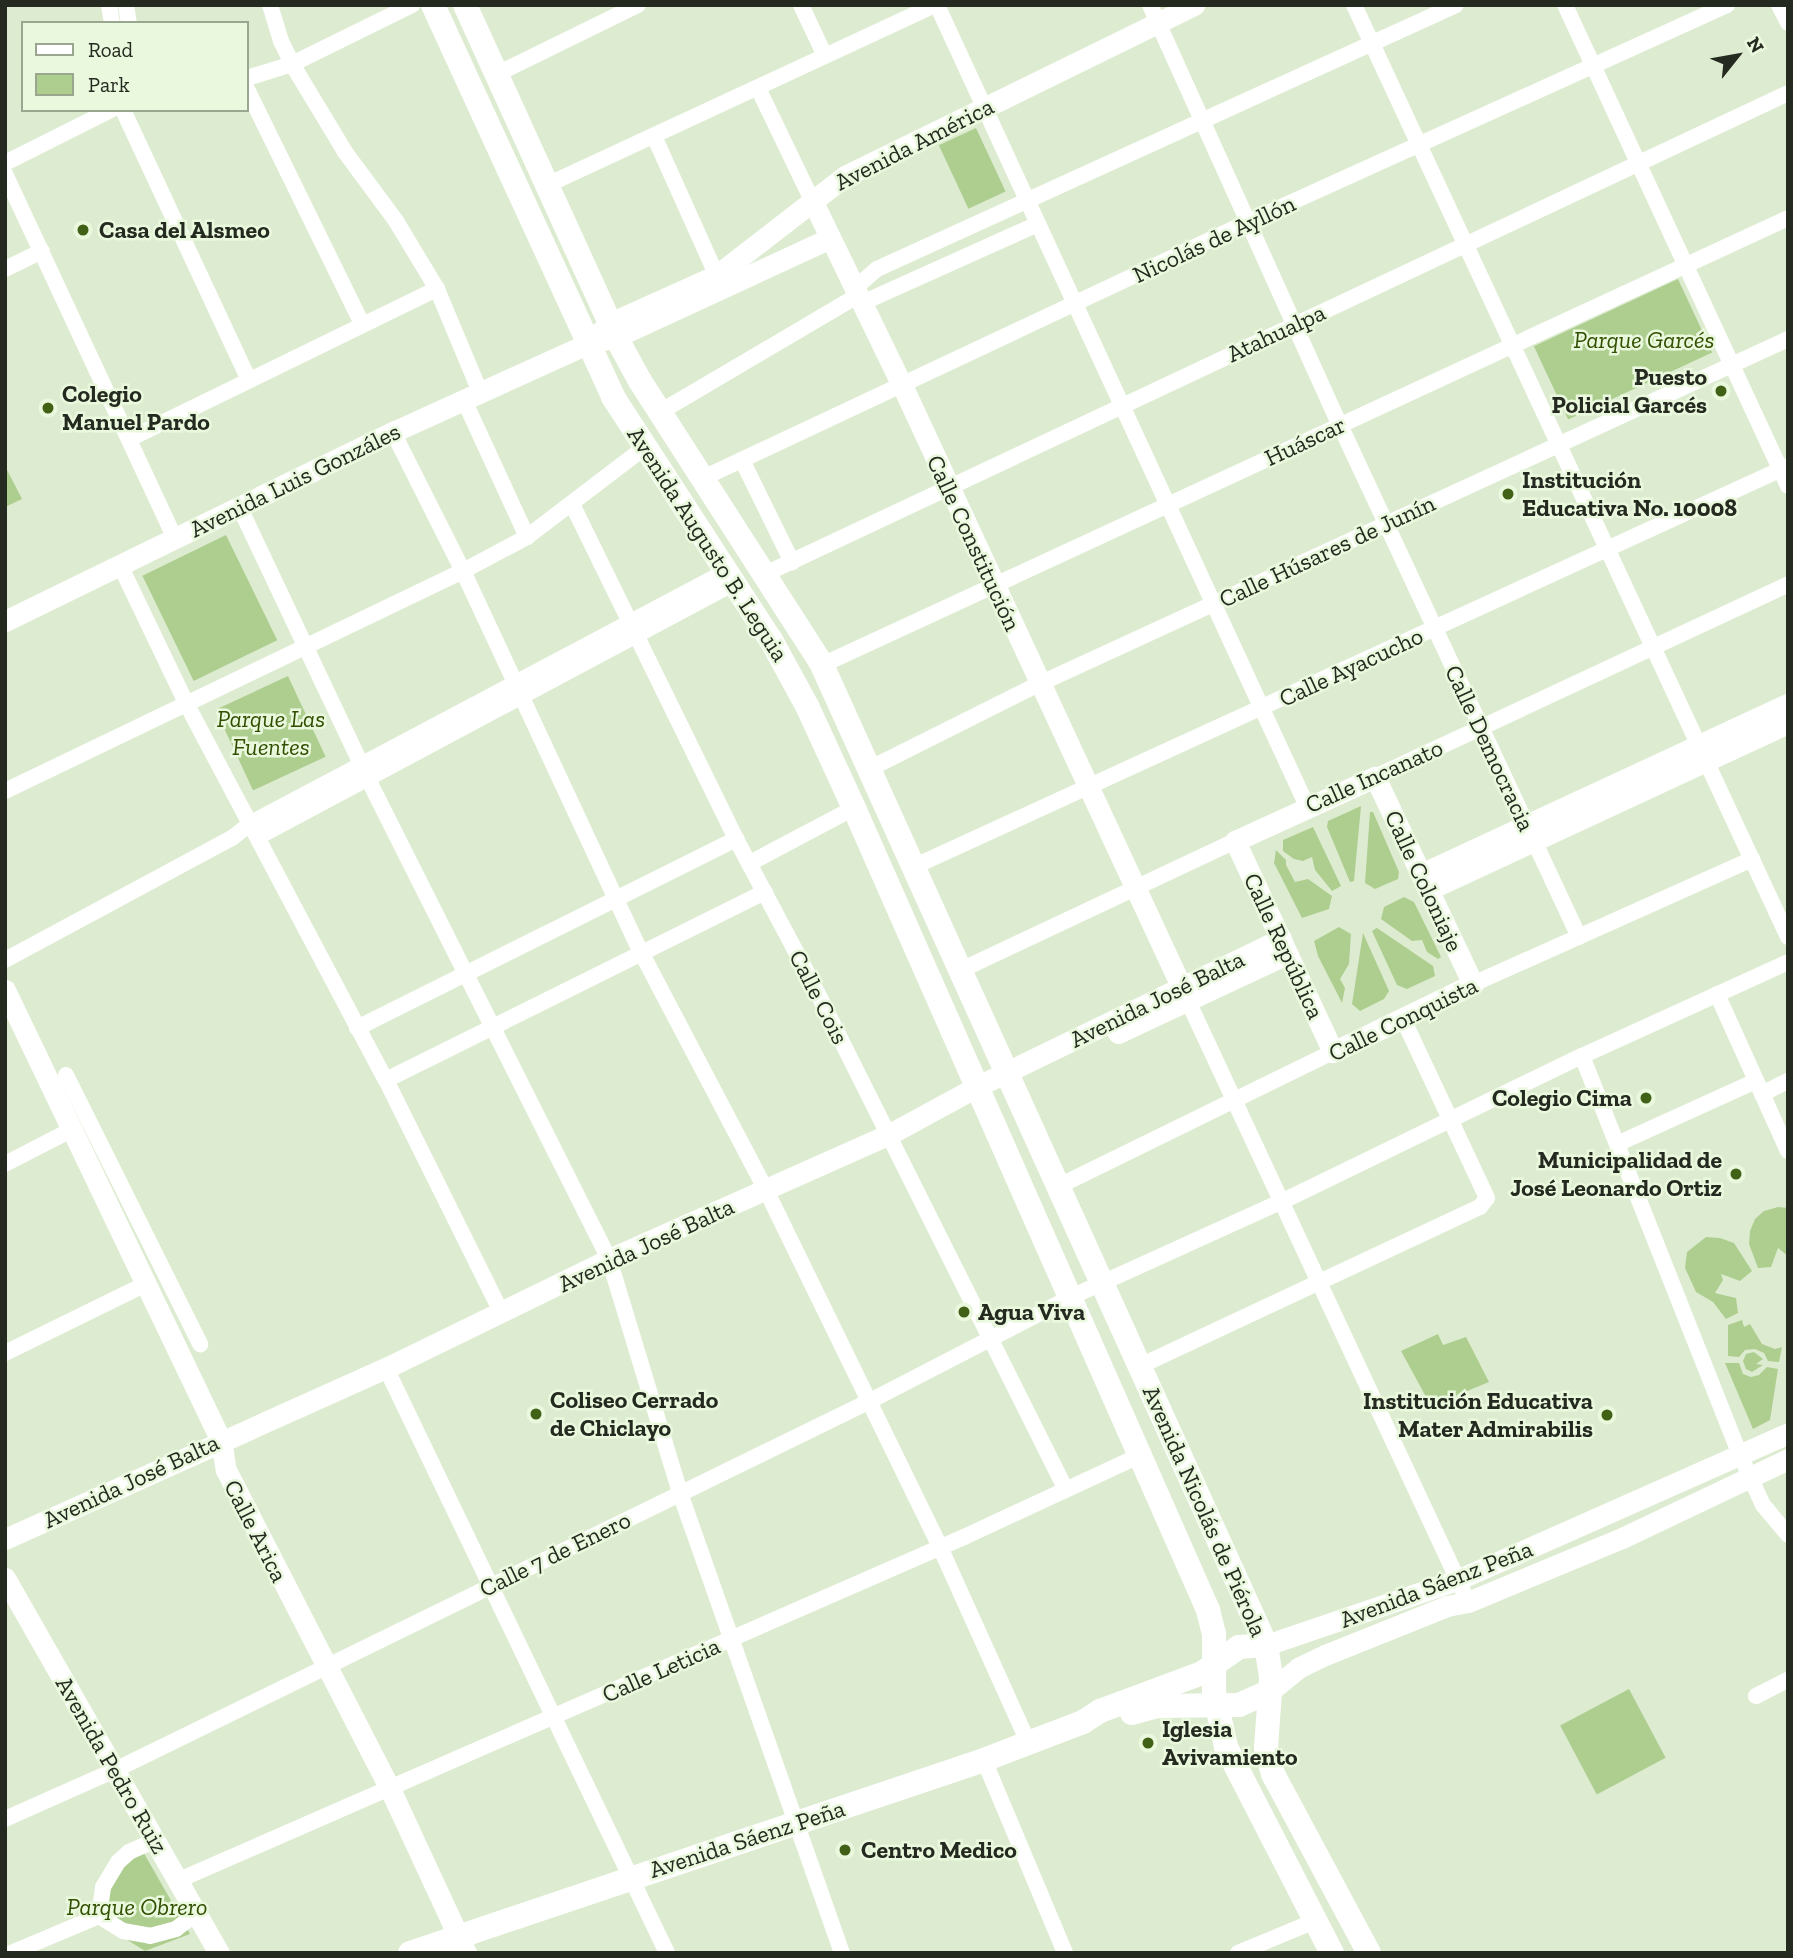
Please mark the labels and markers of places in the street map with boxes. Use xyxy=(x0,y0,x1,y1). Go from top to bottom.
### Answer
place label: Casa del Alsmeo xyxy=(99,216,270,244)
marker: Casa del Alsmeo xyxy=(73,220,93,240)
place label: Puesto Policial Garcés xyxy=(1552,363,1707,419)
place label: Colegio Manuel Pardo xyxy=(62,380,210,436)
marker: Puesto Policial Garcés xyxy=(1713,383,1729,399)
marker: Colegio Manuel Pardo xyxy=(40,400,56,416)
place label: Institución Educativa No. 10008 xyxy=(1522,466,1737,522)
marker: Institución Educativa No. 10008 xyxy=(1500,486,1516,502)
place label: Colegio Cima xyxy=(1492,1084,1632,1112)
marker: Colegio Cima xyxy=(1638,1090,1654,1106)
place label: Municipalidad de José Leonardo Ortiz xyxy=(1510,1146,1722,1202)
marker: Municipalidad de José Leonardo Ortiz xyxy=(1728,1166,1744,1182)
place label: Agua Viva xyxy=(978,1298,1086,1326)
marker: Agua Viva xyxy=(956,1304,972,1320)
place label: Coliseo Cerrado de Chiclayo xyxy=(550,1386,718,1442)
place label: Institución Educativa Mater Admirabilis xyxy=(1363,1387,1593,1443)
marker: Coliseo Cerrado de Chiclayo xyxy=(528,1406,544,1422)
marker: Institución Educativa Mater Admirabilis xyxy=(1599,1407,1615,1423)
place label: Iglesia Avivamiento xyxy=(1162,1715,1298,1771)
marker: Iglesia Avivamiento xyxy=(1140,1735,1156,1751)
place label: Centro Medico xyxy=(861,1836,1017,1864)
marker: Centro Medico xyxy=(835,1840,855,1860)

